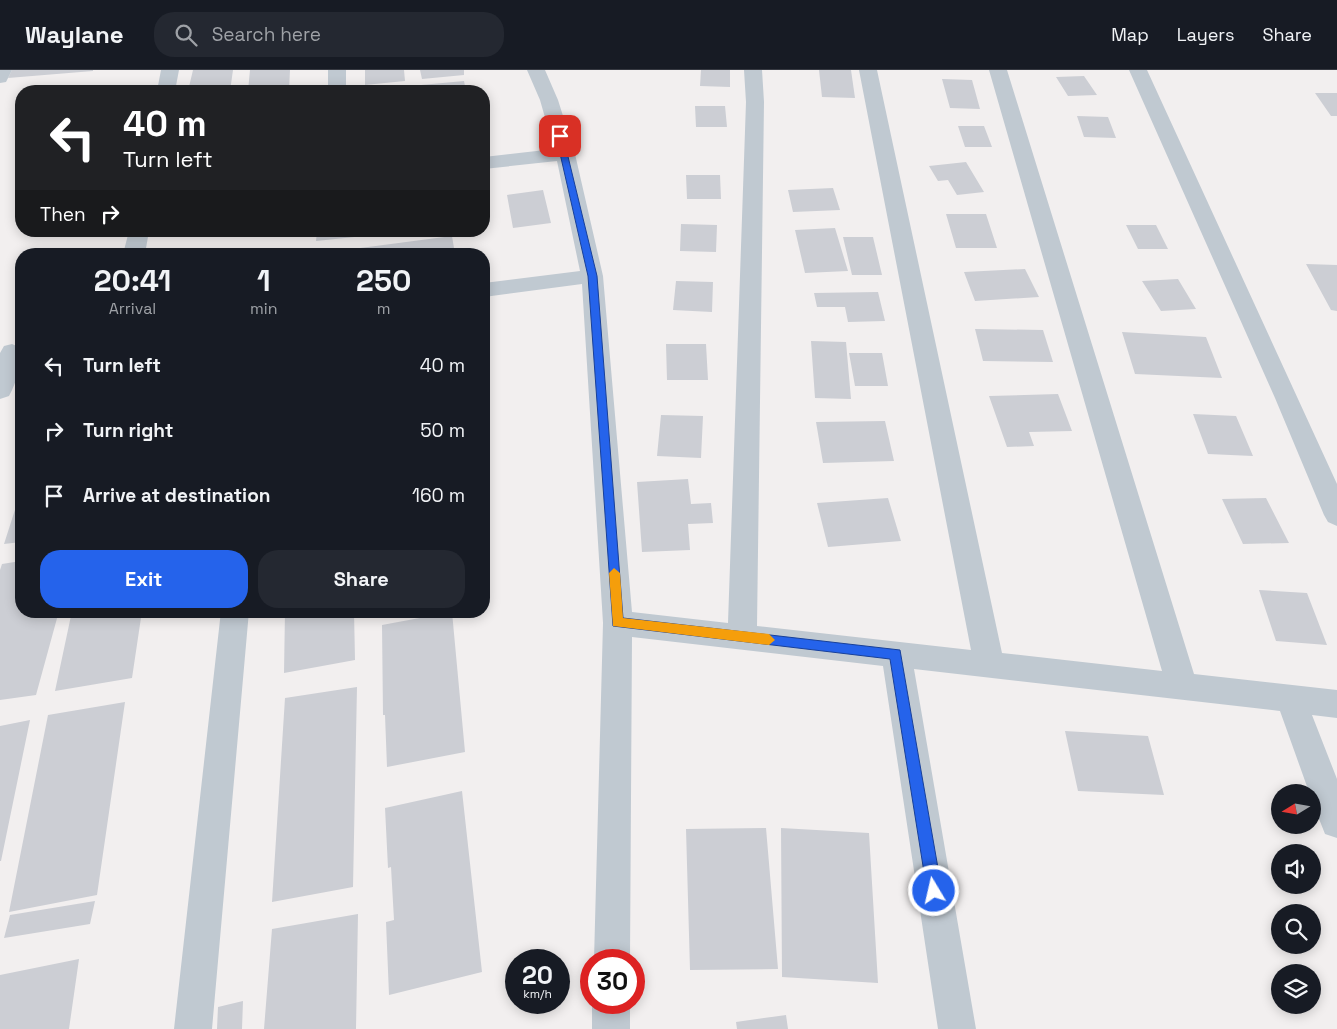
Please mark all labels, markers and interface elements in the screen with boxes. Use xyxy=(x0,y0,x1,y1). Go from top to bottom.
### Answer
search box xyxy=(154,12,504,57)
text: Waylane xyxy=(25,19,124,50)
icon: search xyxy=(172,21,200,49)
text: Search here xyxy=(212,22,321,47)
text: Map xyxy=(1111,23,1149,46)
text: Layers xyxy=(1177,23,1234,46)
text: Share xyxy=(1262,23,1312,46)
text: 40 m xyxy=(123,102,207,146)
icon: left xyxy=(40,105,105,170)
pin xyxy=(539,115,581,157)
icon: arrive xyxy=(546,122,574,150)
text: Turn left xyxy=(123,145,213,173)
icon: right xyxy=(96,200,124,228)
text: Then xyxy=(40,202,86,227)
text: 20:41 xyxy=(94,261,171,300)
text: 1 xyxy=(257,261,270,300)
text: 250 xyxy=(356,261,411,300)
text: Arrival xyxy=(109,298,156,319)
text: min xyxy=(250,298,277,319)
text: m xyxy=(377,298,391,319)
icon: left xyxy=(40,352,68,380)
text: Turn left xyxy=(83,353,161,378)
text: 40 m xyxy=(420,353,465,378)
icon: right xyxy=(40,417,68,445)
text: Turn right xyxy=(83,418,173,443)
text: 50 m xyxy=(420,418,465,443)
icon: arrive xyxy=(40,482,68,510)
text: Arrive at destination xyxy=(83,483,271,508)
text: 160 m xyxy=(412,483,465,508)
button: Exit xyxy=(40,550,248,608)
button: Share xyxy=(258,550,465,608)
north arrow xyxy=(1271,784,1321,834)
map controls xyxy=(1271,784,1321,1014)
button: sound xyxy=(1271,844,1321,894)
position arrow xyxy=(907,864,959,916)
button: search xyxy=(1271,904,1321,954)
speed limit sign: 30 xyxy=(580,949,645,1014)
text: 20 xyxy=(522,959,553,991)
button: layers xyxy=(1271,964,1321,1014)
text: km/h xyxy=(523,986,552,1002)

